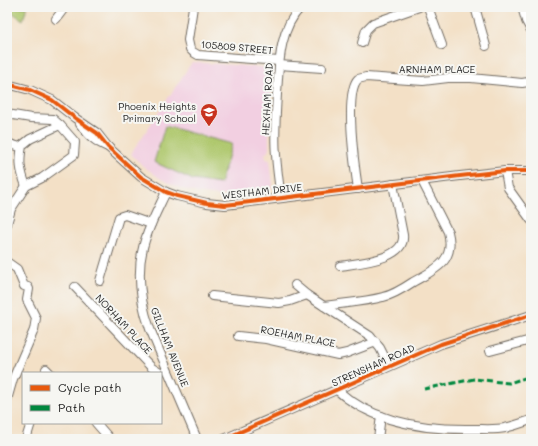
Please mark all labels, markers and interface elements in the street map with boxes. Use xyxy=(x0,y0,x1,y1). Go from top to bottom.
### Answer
street label: 105809 STREET xyxy=(200,37,274,57)
street label: HEXHAM ROAD xyxy=(258,62,276,136)
street label: ARNHAM PLACE xyxy=(399,62,476,76)
place label: Phoenix Heights Primary School xyxy=(118,99,196,125)
school or university icon: Phoenix Heights Primary School xyxy=(199,102,219,127)
street label: WESTHAM DRIVE xyxy=(221,180,303,202)
street label: NORHAM PLACE xyxy=(92,291,156,357)
street label: GILLHAM AVENUE xyxy=(148,305,192,389)
street label: ROEHAM PLACE xyxy=(259,322,337,350)
street label: STRENSHAM ROAD xyxy=(329,340,417,390)
legend xyxy=(22,372,162,424)
text: Cycle path xyxy=(58,379,121,395)
text: Path xyxy=(58,399,85,415)

